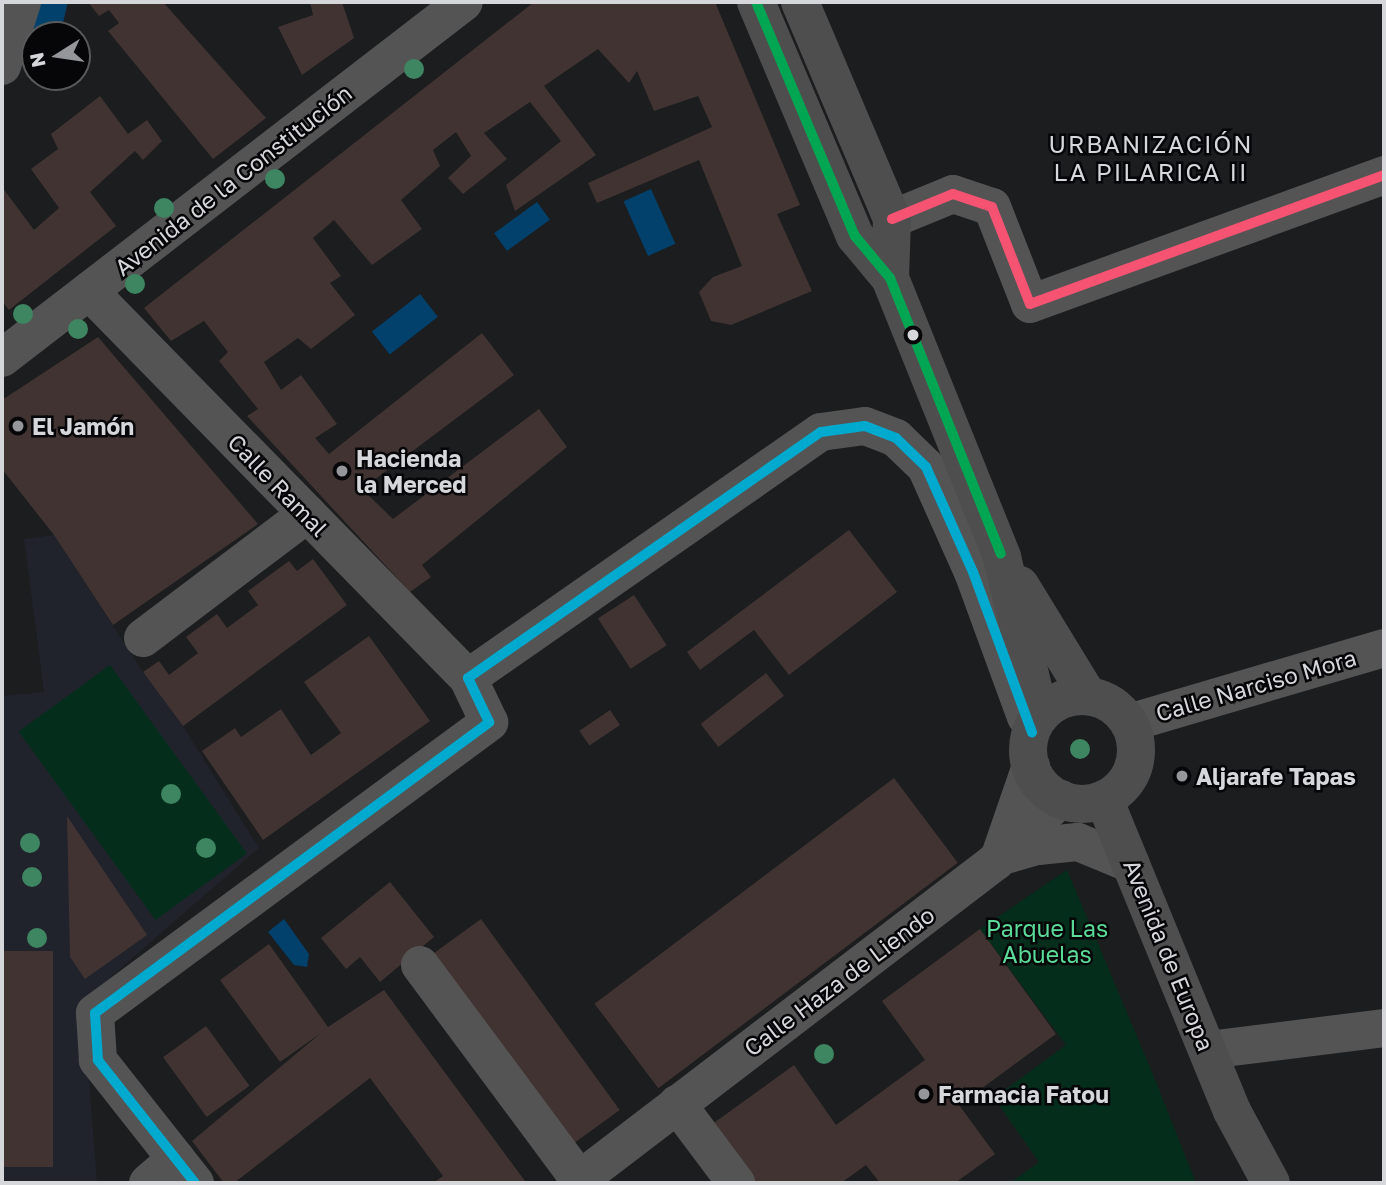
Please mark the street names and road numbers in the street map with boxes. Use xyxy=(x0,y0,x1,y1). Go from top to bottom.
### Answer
street label: Avenida de la Constitución xyxy=(109,79,357,281)
street label: Calle Ramal xyxy=(222,428,334,542)
street label: Calle Narciso Mora xyxy=(1153,643,1359,727)
street label: Avenida de Europa xyxy=(1118,855,1220,1055)
street label: Calle Haza de Liendo xyxy=(738,900,940,1062)

